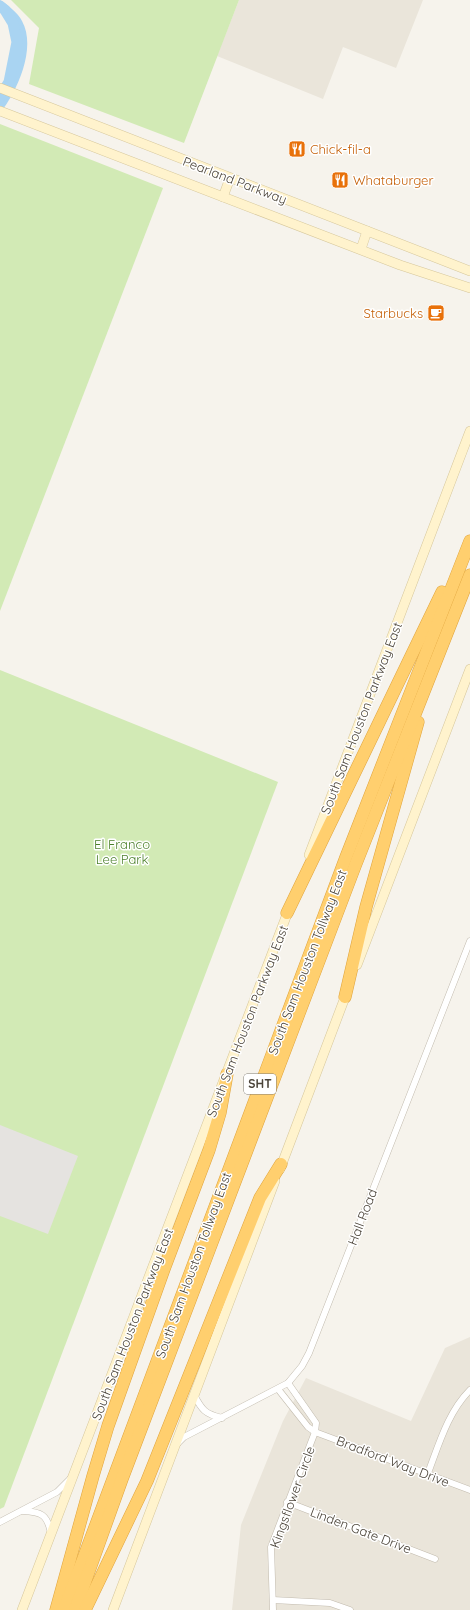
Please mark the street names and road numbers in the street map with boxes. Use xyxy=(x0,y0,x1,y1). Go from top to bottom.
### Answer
street label: Pearland Parkway xyxy=(181,153,289,207)
street label: South Sam Houston Parkway East xyxy=(317,620,405,816)
street label: South Sam Houston Tollway East xyxy=(264,867,350,1057)
street label: South Sam Houston Parkway East xyxy=(203,923,291,1119)
road number: SHT xyxy=(244,1074,276,1094)
street label: South Sam Houston Tollway East xyxy=(152,1170,234,1360)
street label: Hall Road xyxy=(344,1187,380,1247)
street label: South Sam Houston Parkway East xyxy=(88,1226,176,1422)
street label: Bradford Way Drive xyxy=(334,1432,452,1490)
street label: Kingsflower Circle xyxy=(266,1444,318,1550)
street label: Linden Gate Drive xyxy=(308,1503,414,1557)

